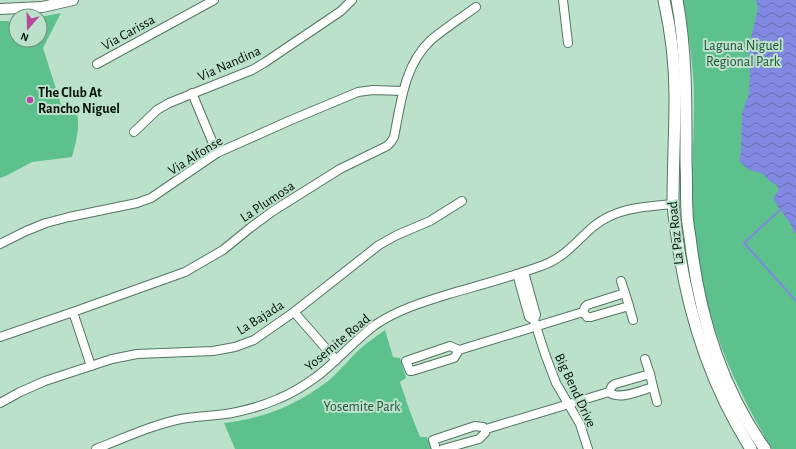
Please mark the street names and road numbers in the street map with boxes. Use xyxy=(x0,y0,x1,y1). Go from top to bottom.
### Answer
street label: Via Carissa xyxy=(100,12,158,53)
street label: Via Nandina xyxy=(196,44,263,84)
street label: Via Alfonse xyxy=(166,134,225,178)
street label: La Plumosa xyxy=(238,178,298,225)
street label: La Paz Road xyxy=(666,200,686,265)
street label: La Bajada xyxy=(235,298,287,338)
street label: Yosemite Road xyxy=(302,312,373,374)
street label: Big Bend Drive xyxy=(552,351,598,430)

